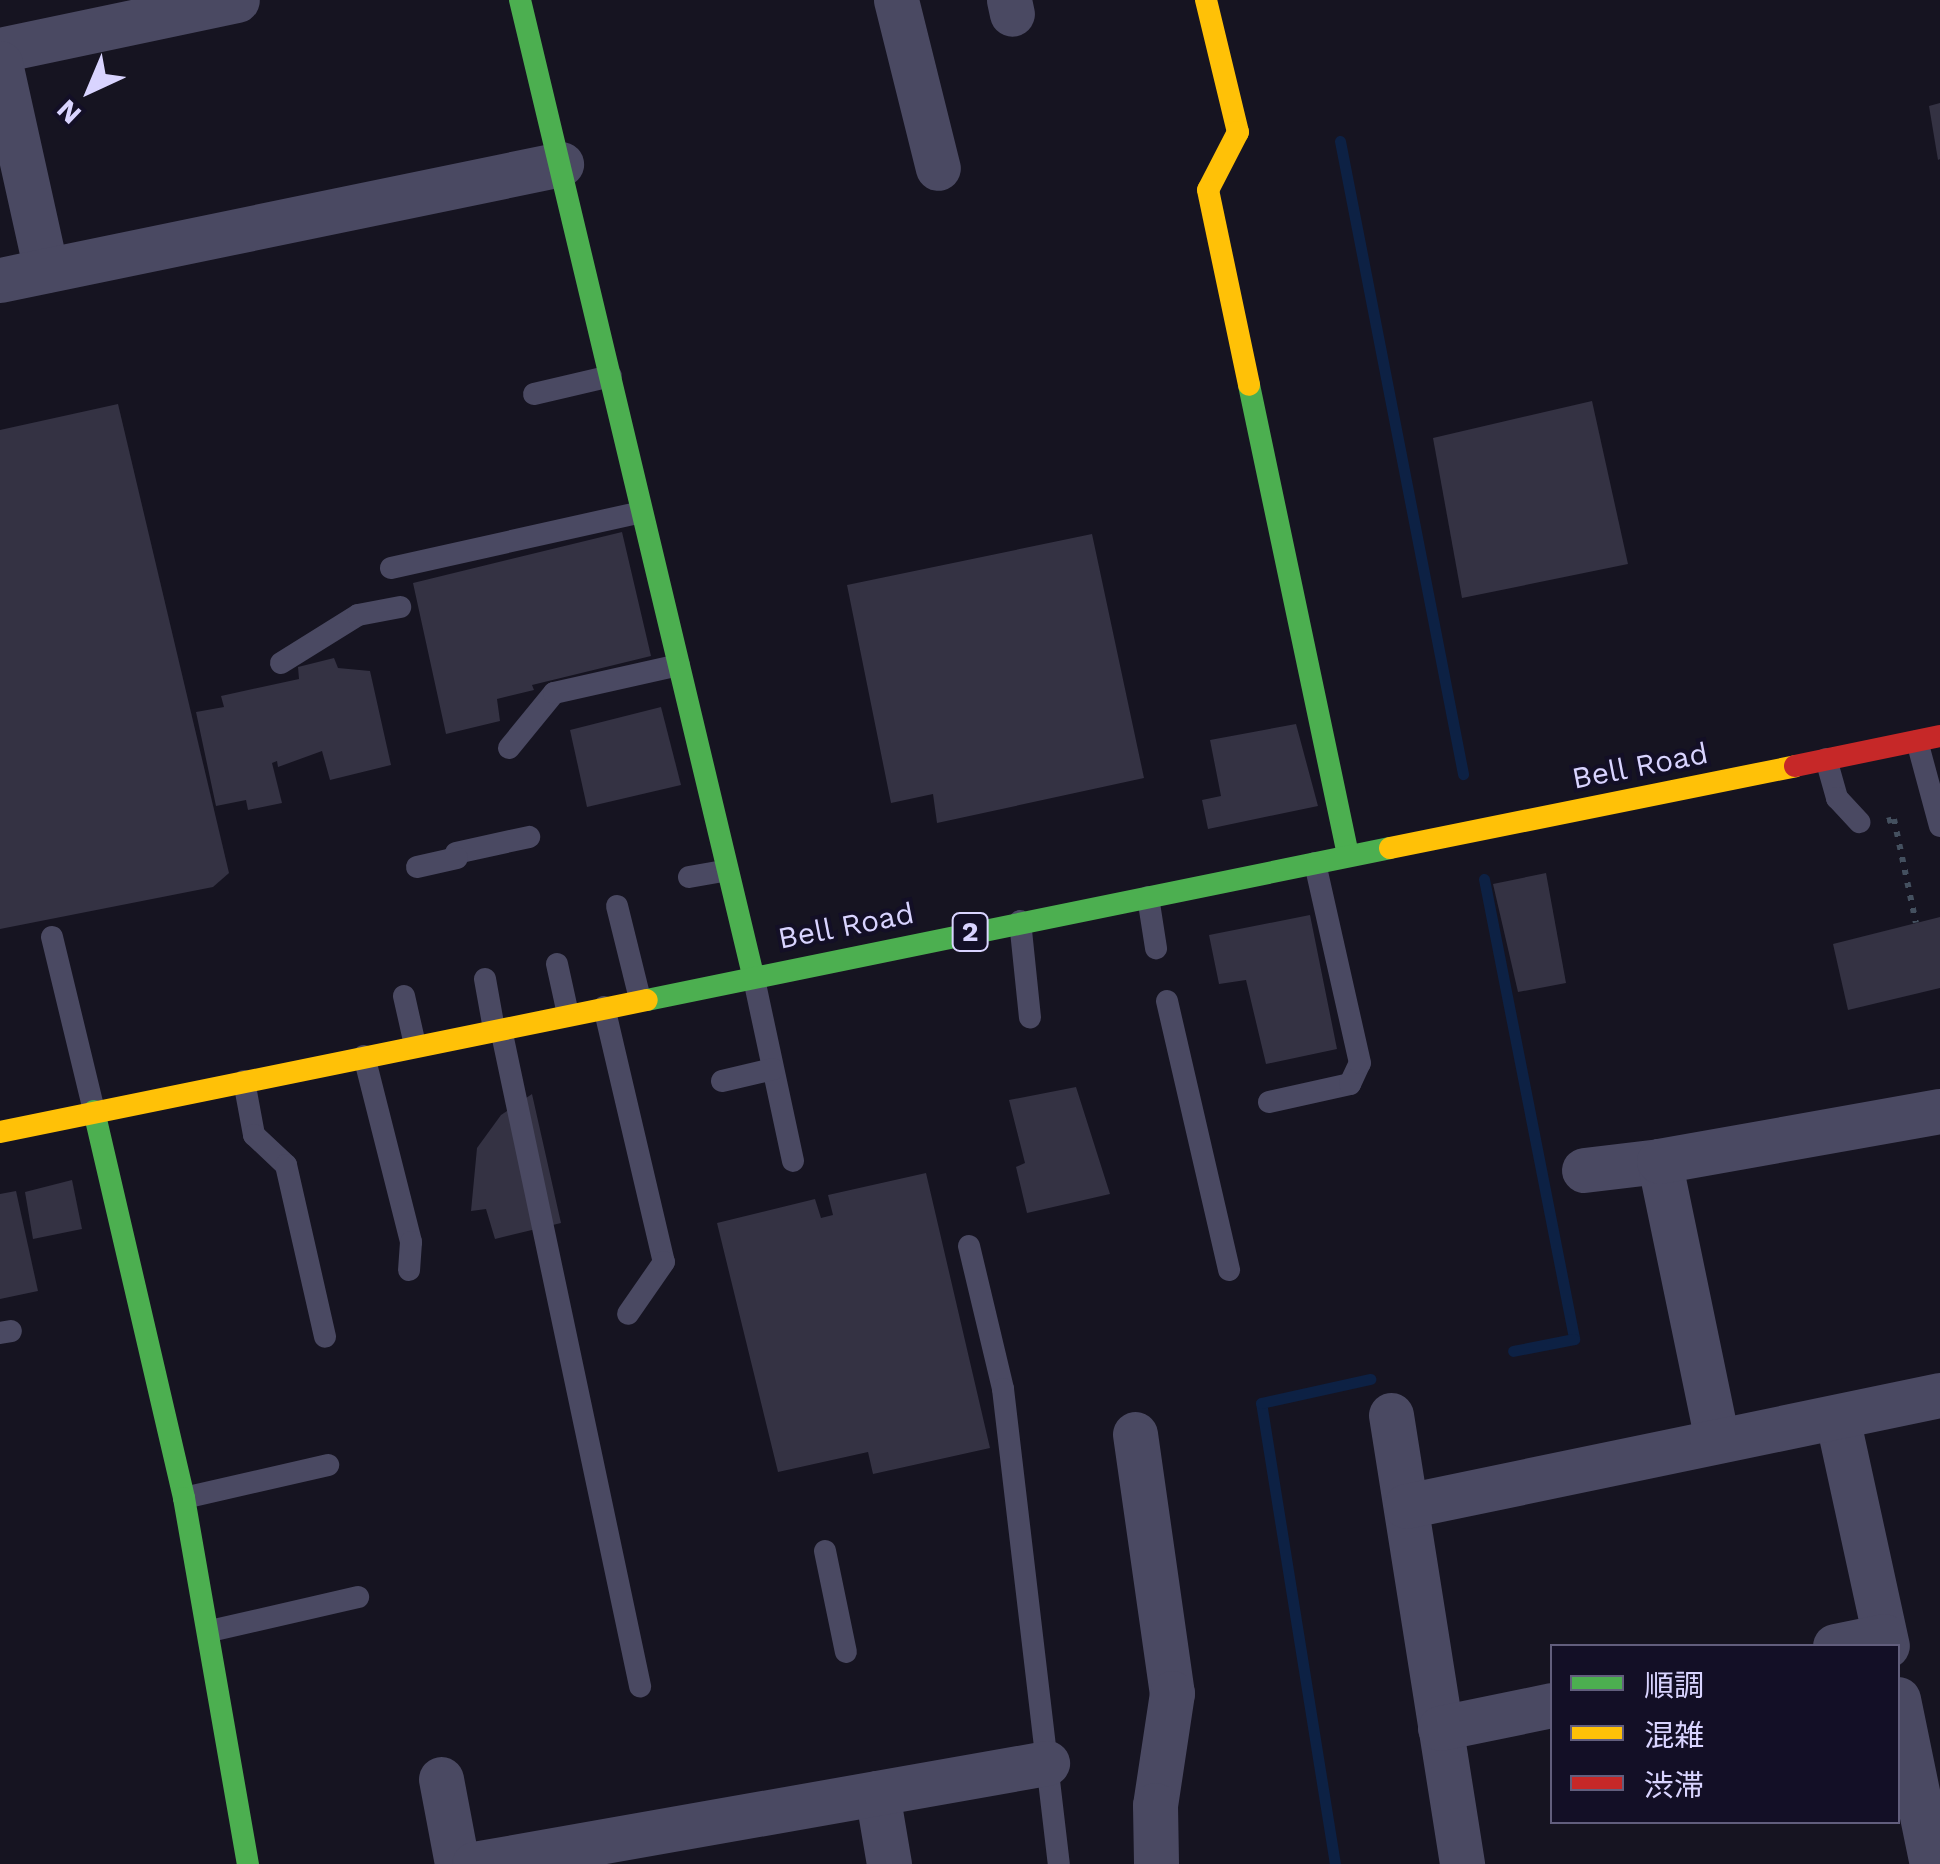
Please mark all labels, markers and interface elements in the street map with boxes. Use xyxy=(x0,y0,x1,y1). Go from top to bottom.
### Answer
north arrow xyxy=(40,40,140,140)
text: N xyxy=(50,93,88,131)
street label: Bell Road xyxy=(1568,735,1712,797)
street label: Bell Road xyxy=(774,895,918,957)
road number: 2 xyxy=(950,909,990,955)
legend xyxy=(1550,1644,1900,1824)
text: 順調 xyxy=(1644,1668,1704,1703)
text: 混雑 xyxy=(1644,1718,1704,1753)
text: 渋滞 xyxy=(1644,1768,1704,1803)

